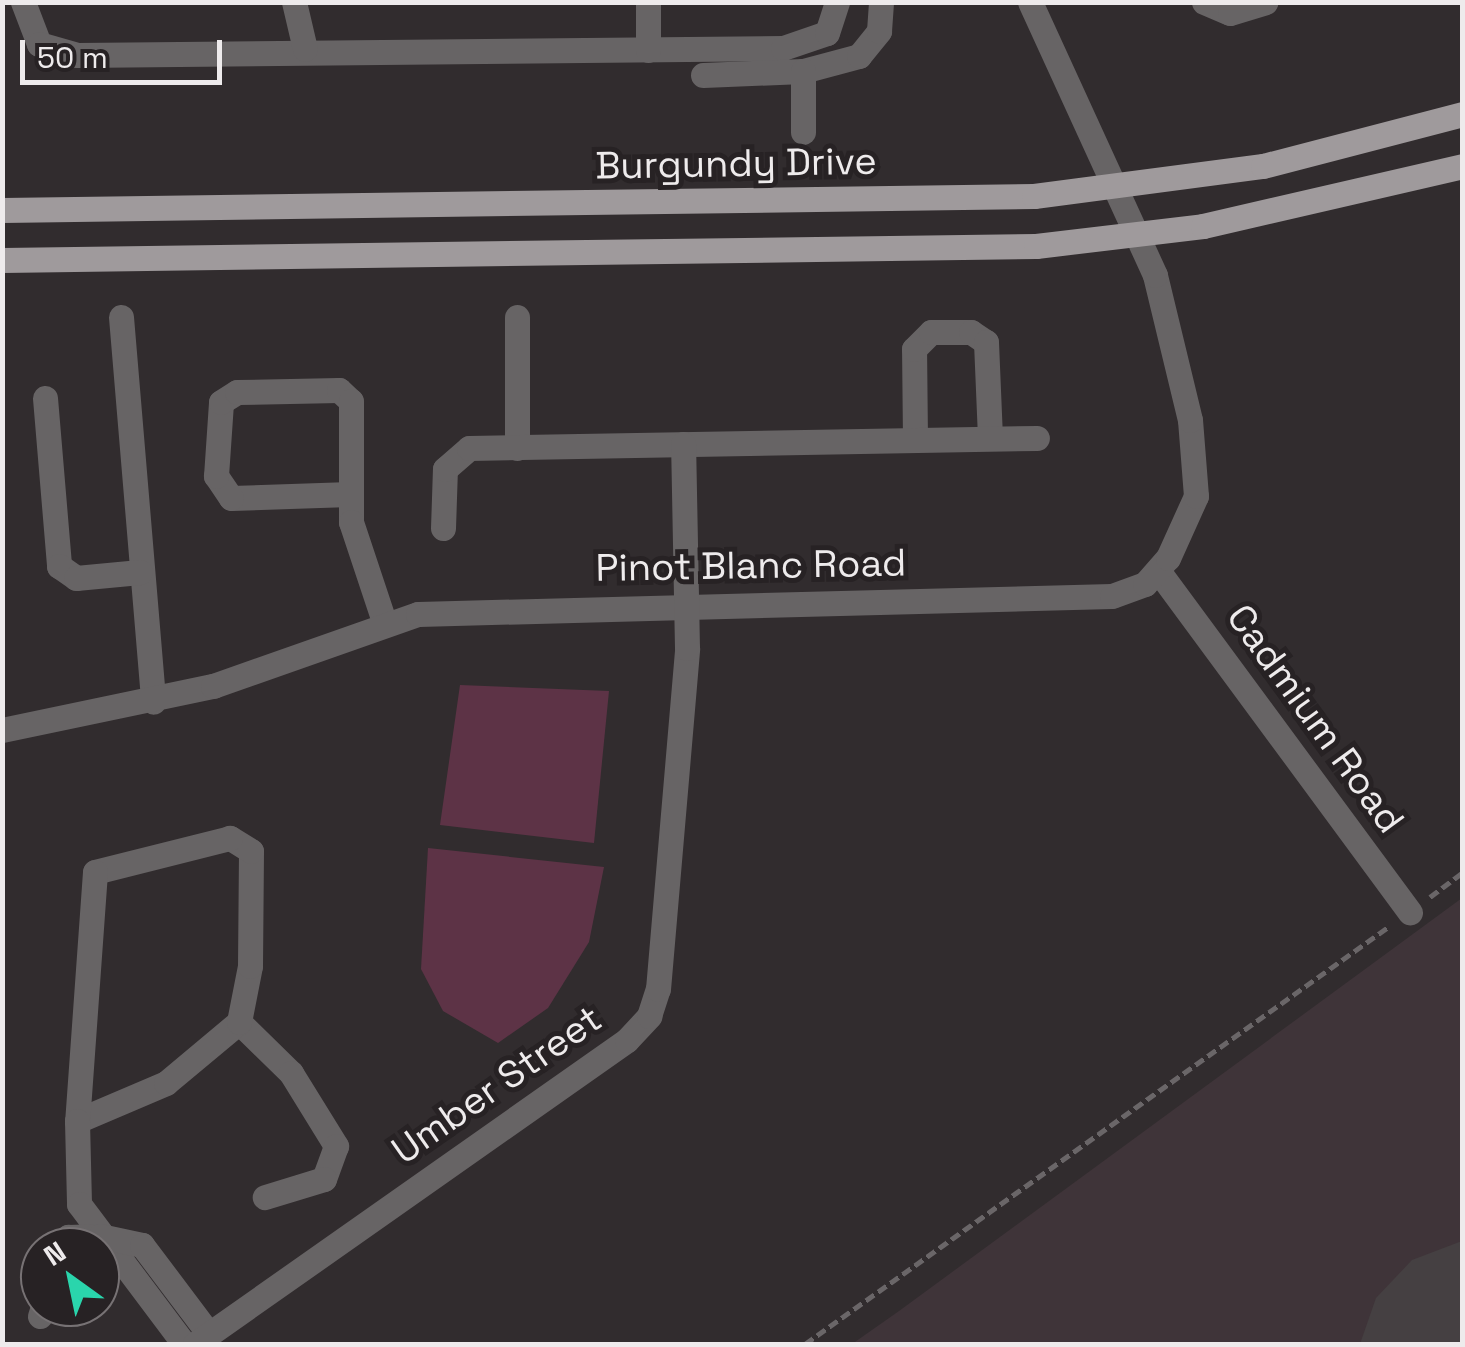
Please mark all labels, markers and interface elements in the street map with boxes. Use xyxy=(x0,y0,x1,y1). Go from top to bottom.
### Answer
scale bar xyxy=(25,20,228,82)
text: 50 m xyxy=(37,38,108,77)
street label: Burgundy Drive xyxy=(595,139,877,189)
street label: Pinot Blanc Road xyxy=(595,540,907,592)
street label: Cadmium Road xyxy=(1217,596,1413,842)
street label: Umber Street xyxy=(383,996,611,1174)
north arrow xyxy=(20,1227,120,1327)
text: N xyxy=(37,1233,72,1274)

